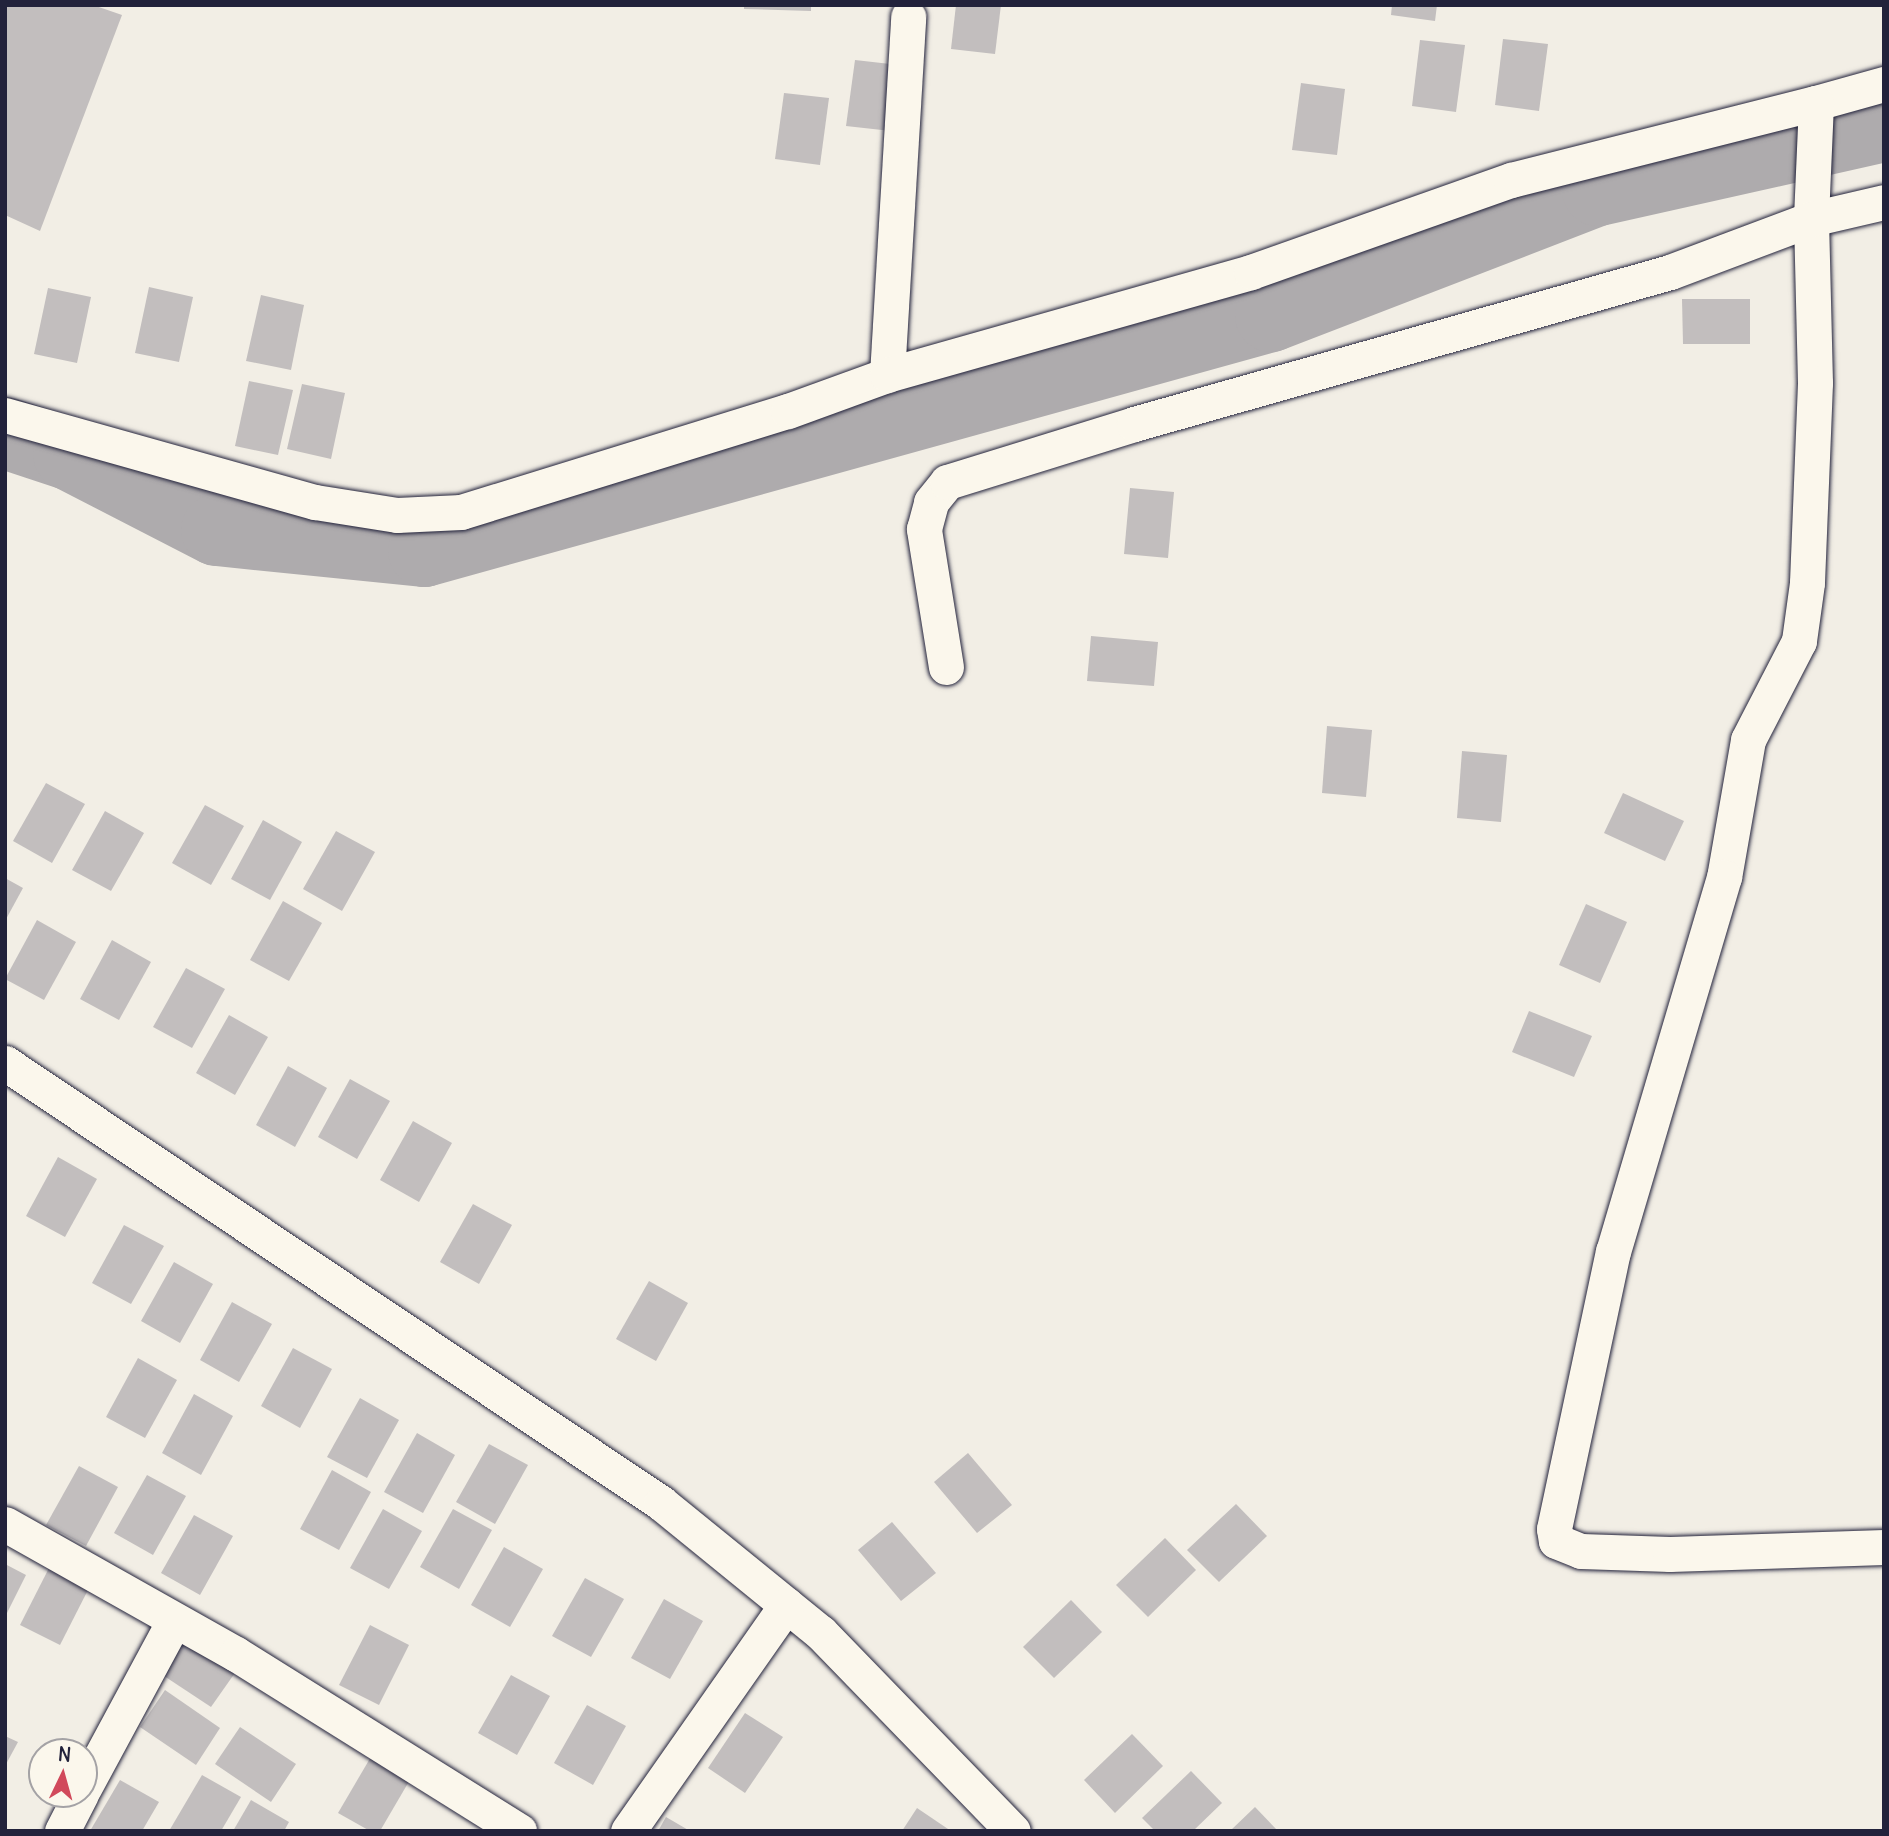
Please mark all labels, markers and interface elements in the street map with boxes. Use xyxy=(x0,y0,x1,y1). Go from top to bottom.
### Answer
north arrow xyxy=(28,1738,98,1808)
text: N xyxy=(57,1742,72,1767)

